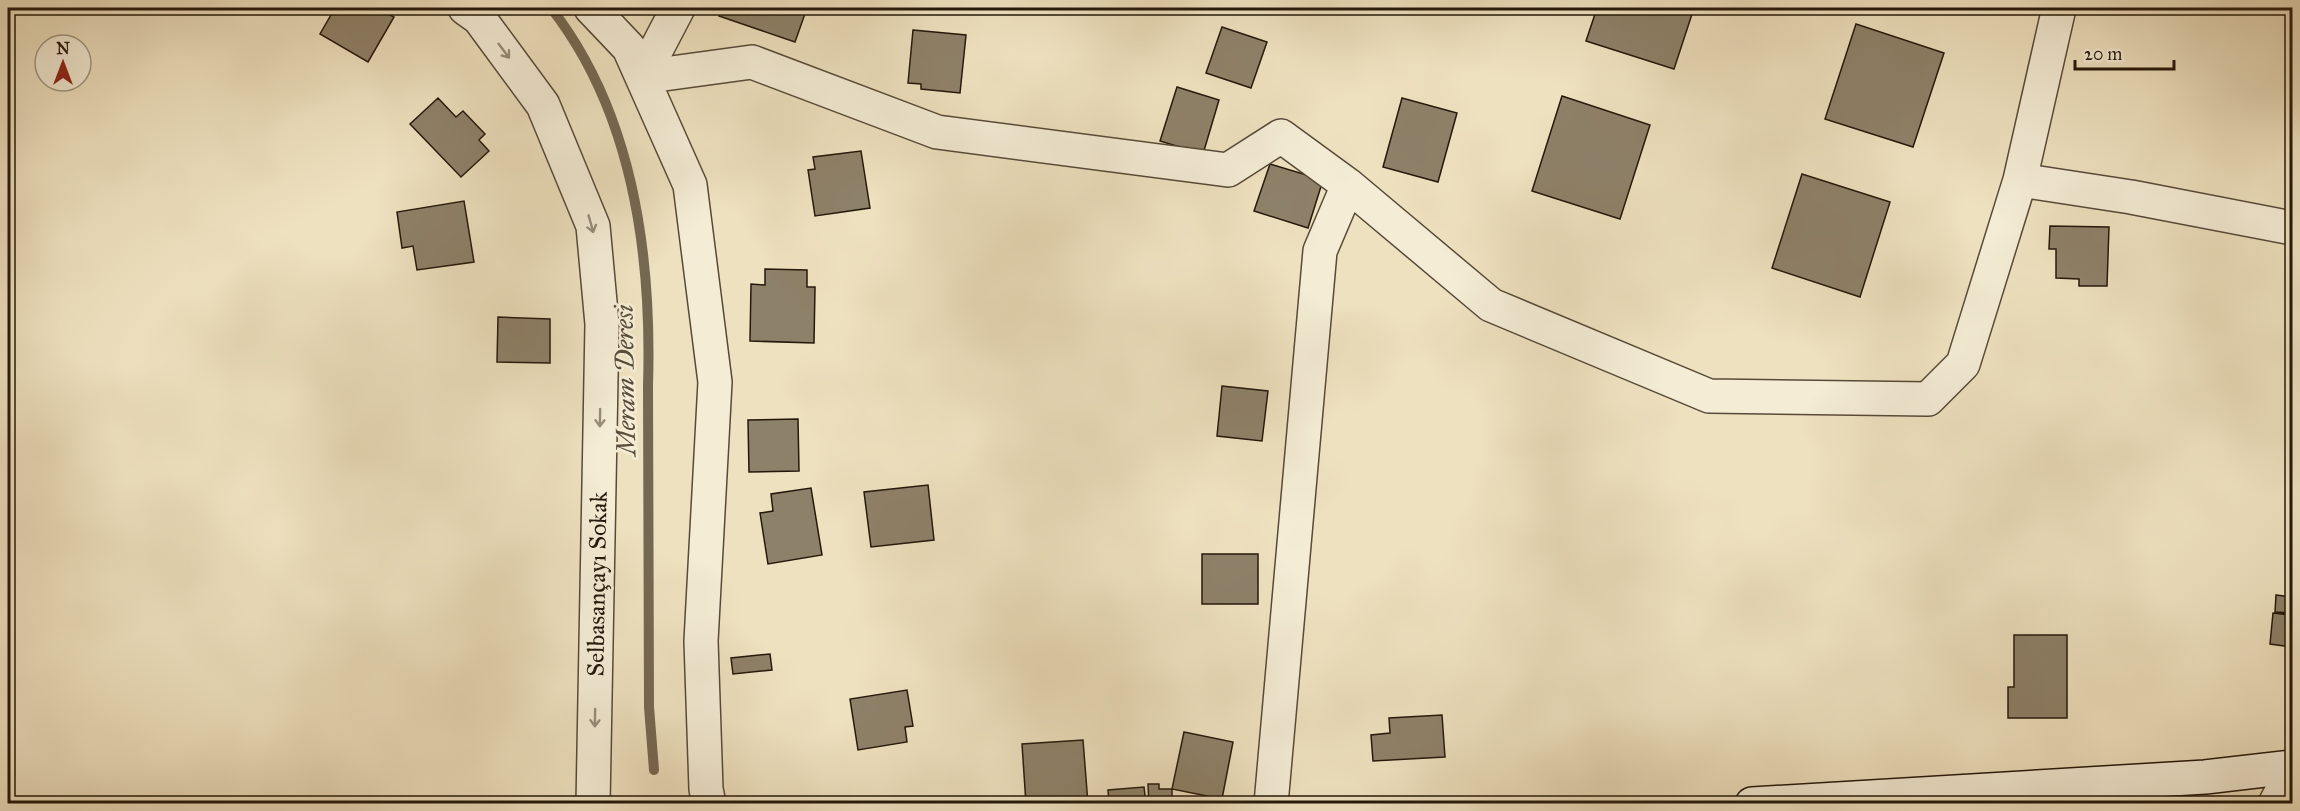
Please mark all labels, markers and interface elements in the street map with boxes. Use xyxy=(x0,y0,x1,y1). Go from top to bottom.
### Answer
north arrow xyxy=(33,33,93,93)
scale bar xyxy=(2075,33,2174,71)
text: N xyxy=(56,39,70,58)
one-way arrow xyxy=(497,43,510,59)
text: 20 m xyxy=(2084,43,2122,65)
one-way arrow xyxy=(586,214,597,233)
water label: Meram Deresi xyxy=(608,304,642,459)
one-way arrow xyxy=(594,407,606,427)
street label: Selbasançayı Sokak xyxy=(580,490,614,677)
one-way arrow xyxy=(589,707,601,727)

